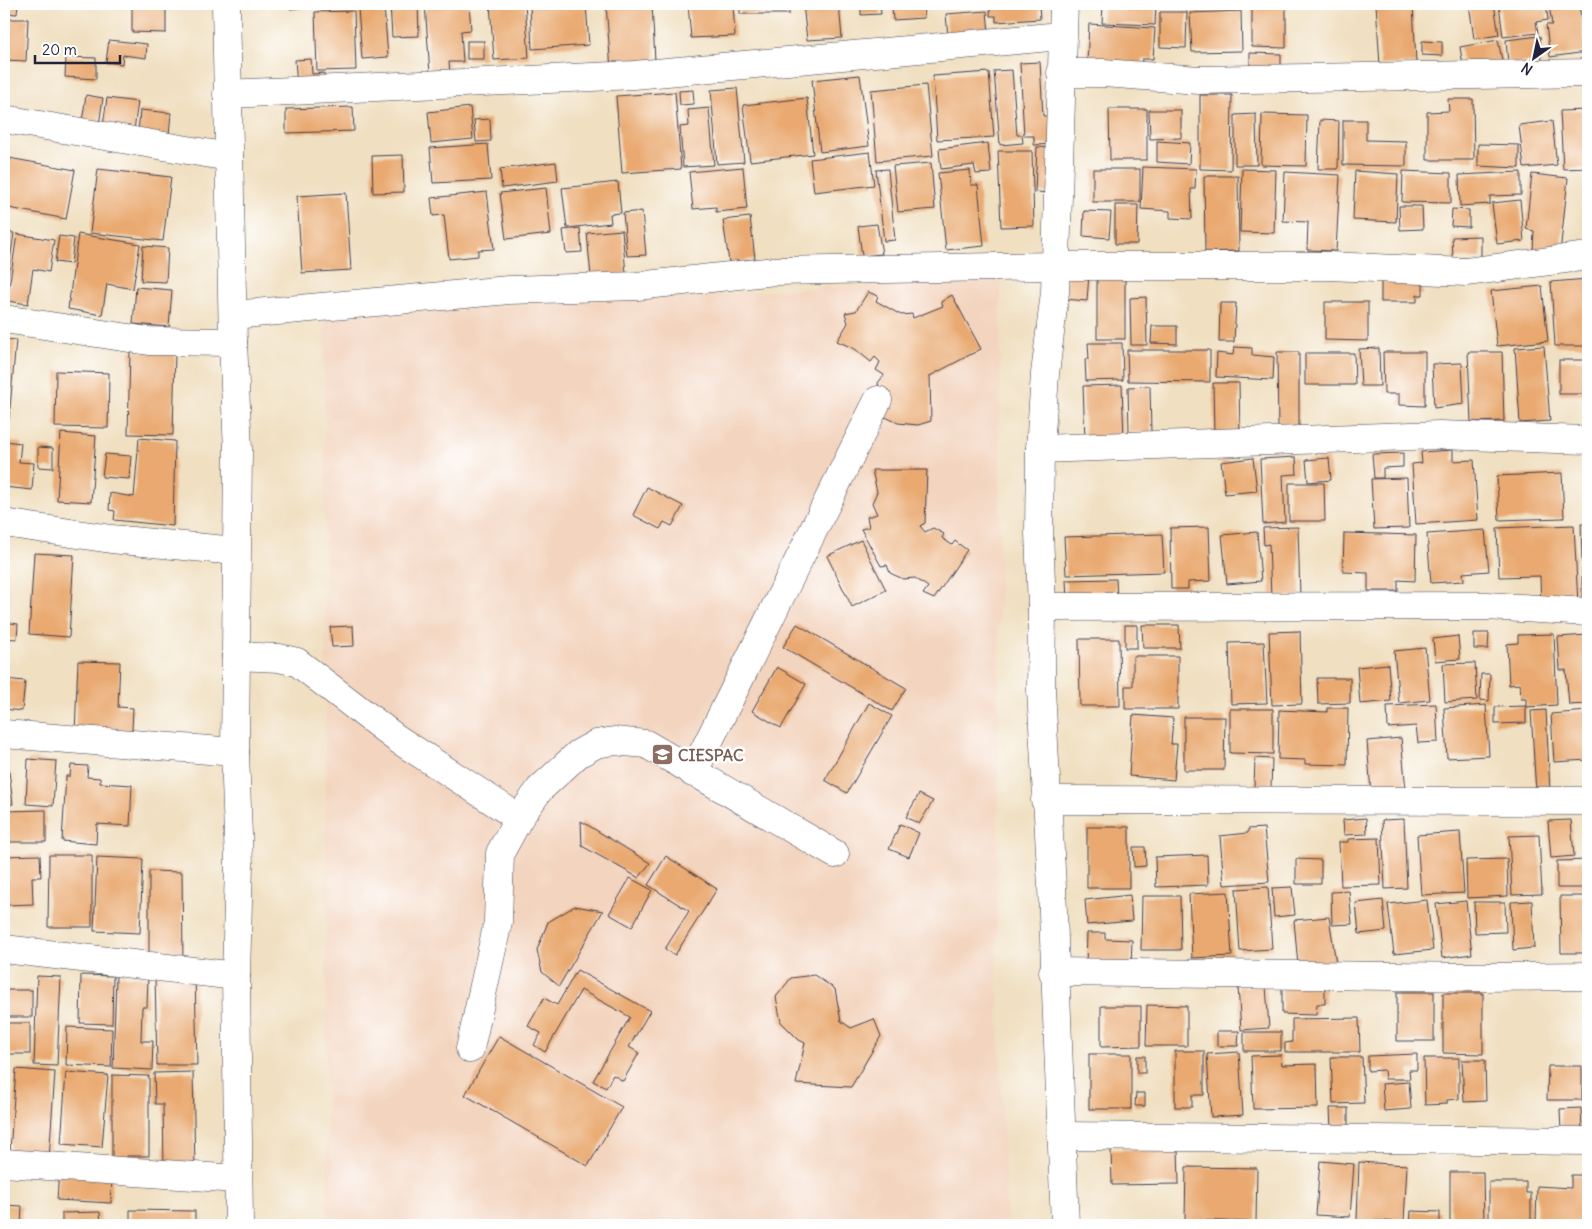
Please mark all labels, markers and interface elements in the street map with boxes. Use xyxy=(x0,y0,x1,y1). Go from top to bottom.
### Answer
scale bar xyxy=(35,32,120,64)
north arrow xyxy=(1510,32,1560,82)
text: 20 m xyxy=(42,40,77,59)
text: N xyxy=(1518,59,1536,79)
school or university icon: CIESPAC xyxy=(650,743,674,767)
place label: CIESPAC xyxy=(678,745,744,765)

